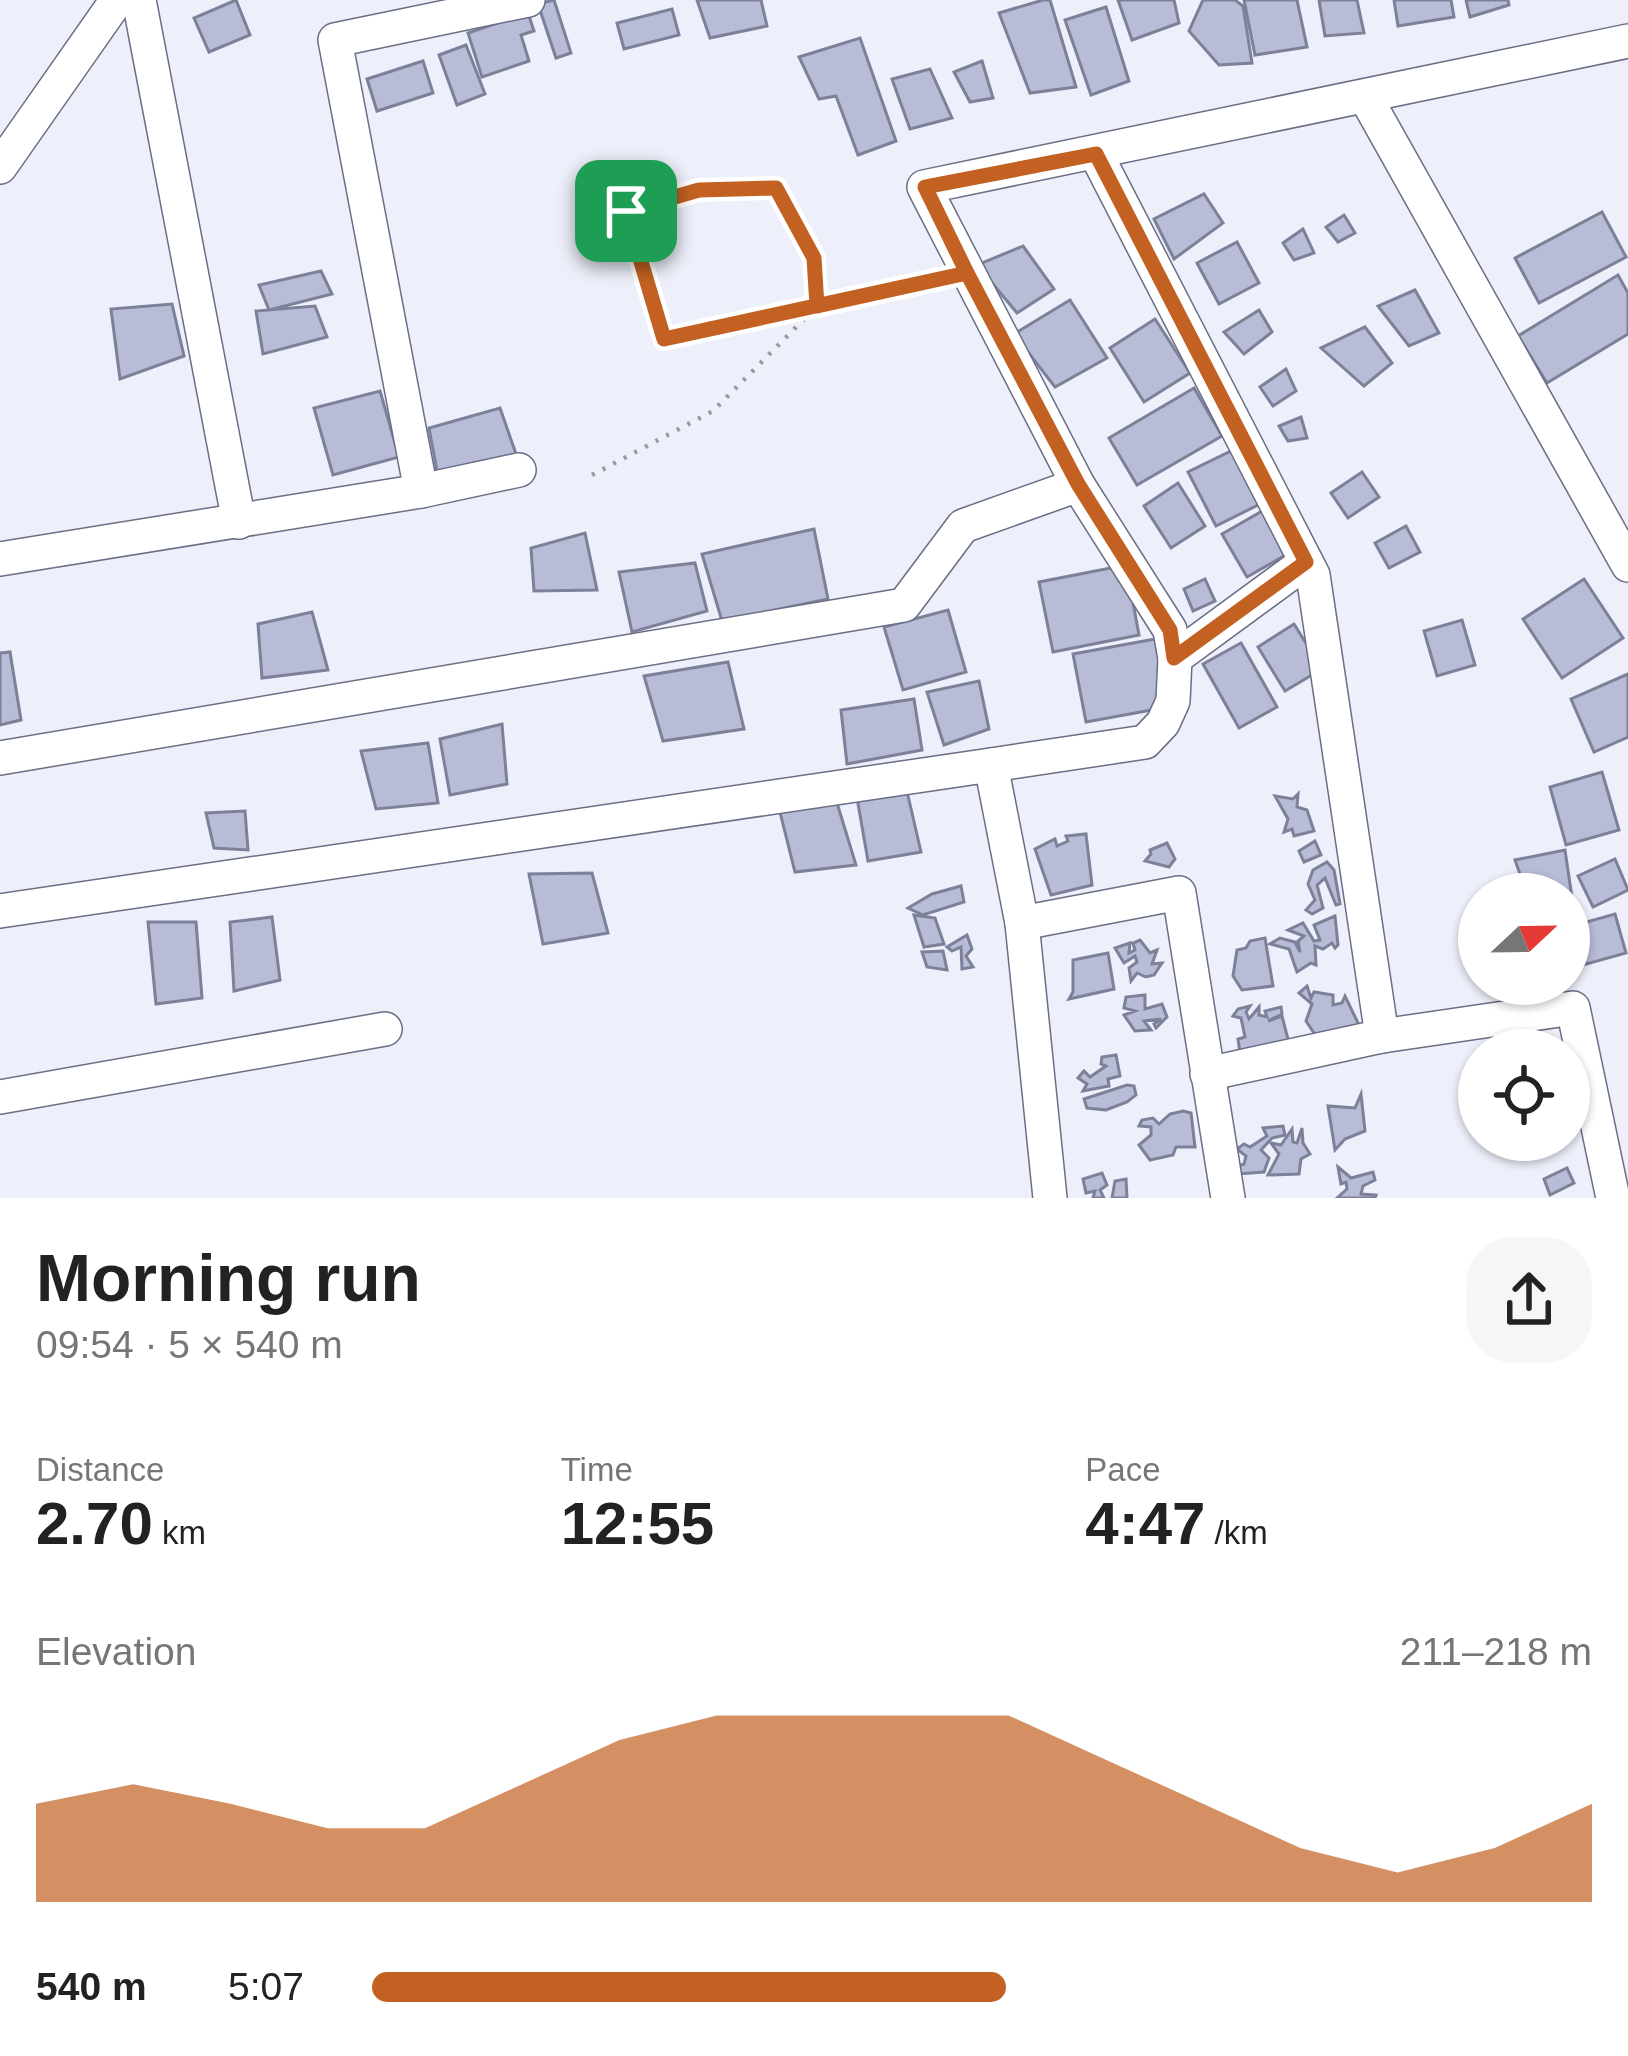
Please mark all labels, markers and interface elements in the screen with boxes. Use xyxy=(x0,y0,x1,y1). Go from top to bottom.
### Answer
pin xyxy=(575,160,677,262)
icon: arrive xyxy=(593,178,659,244)
north arrow xyxy=(1458,873,1590,1005)
map controls xyxy=(1458,873,1590,1161)
button: locate xyxy=(1458,1029,1590,1161)
button: share xyxy=(1466,1237,1592,1363)
text: Morning run xyxy=(36,1241,421,1315)
text: 09:54 · 5 × 540 m xyxy=(36,1323,343,1366)
text: Distance xyxy=(36,1451,164,1488)
text: Time xyxy=(561,1451,633,1488)
text: Pace xyxy=(1085,1451,1161,1488)
text: 2.70 xyxy=(36,1490,153,1557)
text: 12:55 xyxy=(561,1490,714,1557)
text: 4:47 xyxy=(1085,1490,1205,1557)
text: km xyxy=(153,1514,206,1551)
text: /km xyxy=(1205,1514,1268,1551)
text: Elevation xyxy=(36,1630,196,1673)
text: 211–218 m xyxy=(1400,1630,1592,1673)
text: 540 m xyxy=(36,1965,147,2008)
text: 5:07 xyxy=(228,1965,304,2008)

